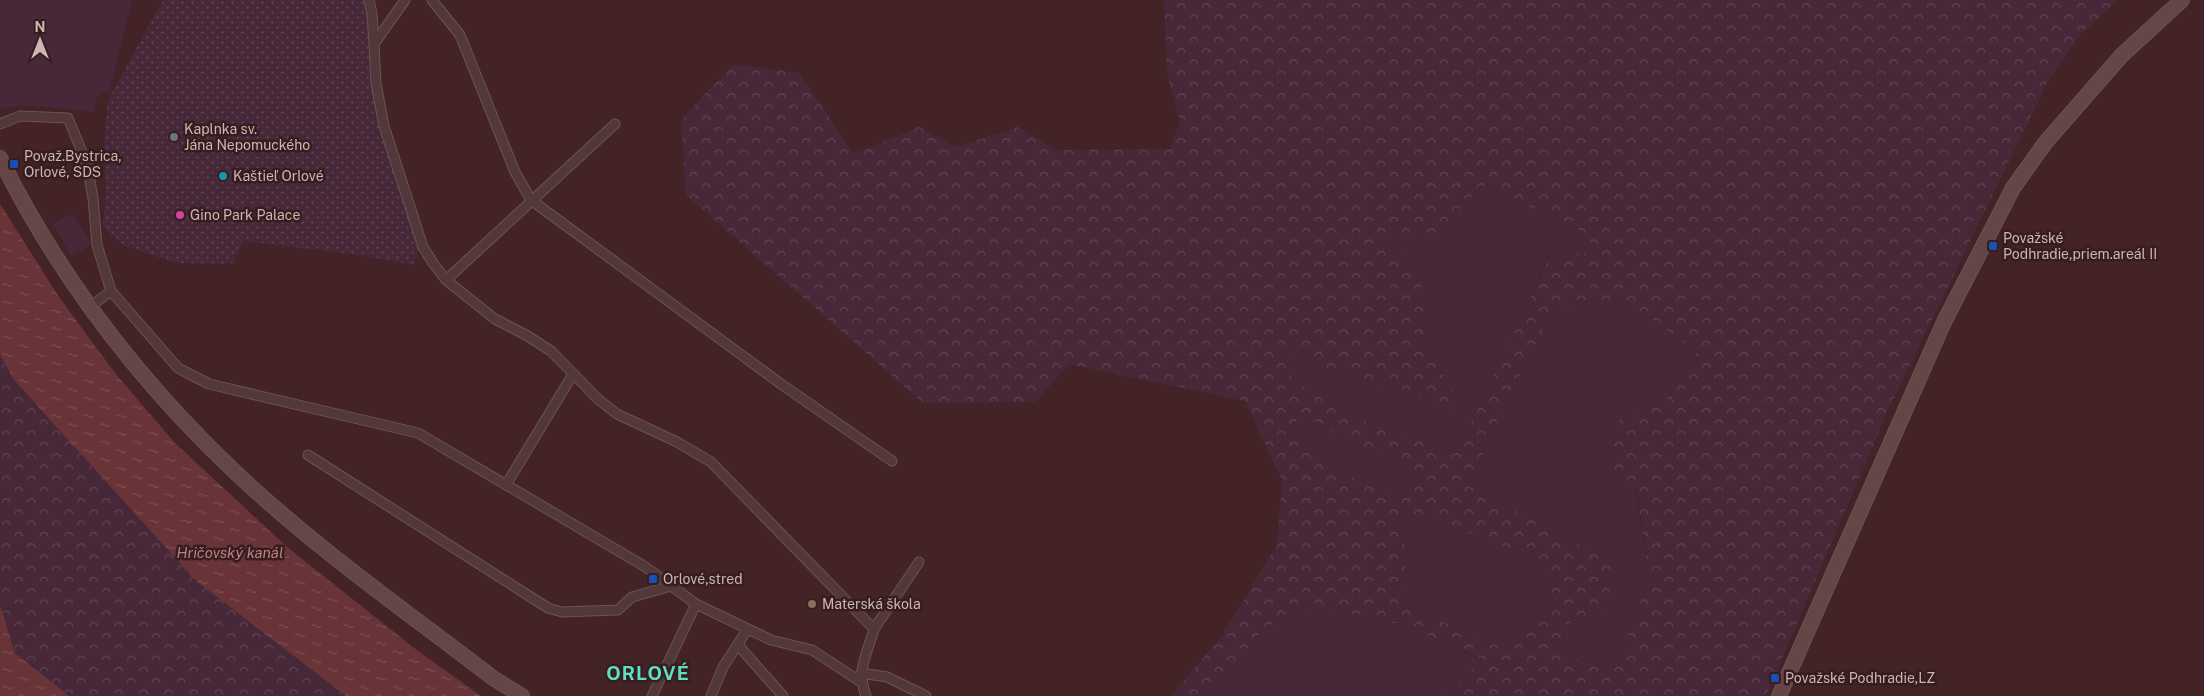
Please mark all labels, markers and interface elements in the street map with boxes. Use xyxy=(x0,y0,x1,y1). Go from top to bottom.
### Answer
north arrow xyxy=(15,15,65,65)
text: N xyxy=(35,19,45,35)
place label: Kaplnka sv. Jána Nepomuckého xyxy=(184,121,310,153)
marker: Kaplnka sv. Jána Nepomuckého xyxy=(168,131,180,143)
place label: Považ.Bystrica, Orlové, SDS xyxy=(24,148,122,180)
marker: Považ.Bystrica, Orlové, SDS xyxy=(8,158,20,170)
place label: Kaštieľ Orlové xyxy=(233,168,324,184)
marker: Kaštieľ Orlové xyxy=(217,170,229,182)
place label: Gino Park Palace xyxy=(190,207,300,223)
marker: Gino Park Palace xyxy=(174,209,186,221)
place label: Považské Podhradie,priem.areál II xyxy=(2003,230,2157,262)
marker: Považské Podhradie,priem.areál II xyxy=(1987,240,1999,252)
water label: Hričovský kanál xyxy=(176,544,284,561)
place label: Orlové,stred xyxy=(663,571,743,587)
marker: Orlové,stred xyxy=(647,573,659,585)
place label: Materská škola xyxy=(822,596,921,612)
marker: Materská škola xyxy=(806,598,818,610)
district label: ORLOVÉ xyxy=(606,662,690,684)
place label: Považské Podhradie,LZ xyxy=(1785,670,1935,686)
marker: Považské Podhradie,LZ xyxy=(1769,672,1781,684)

